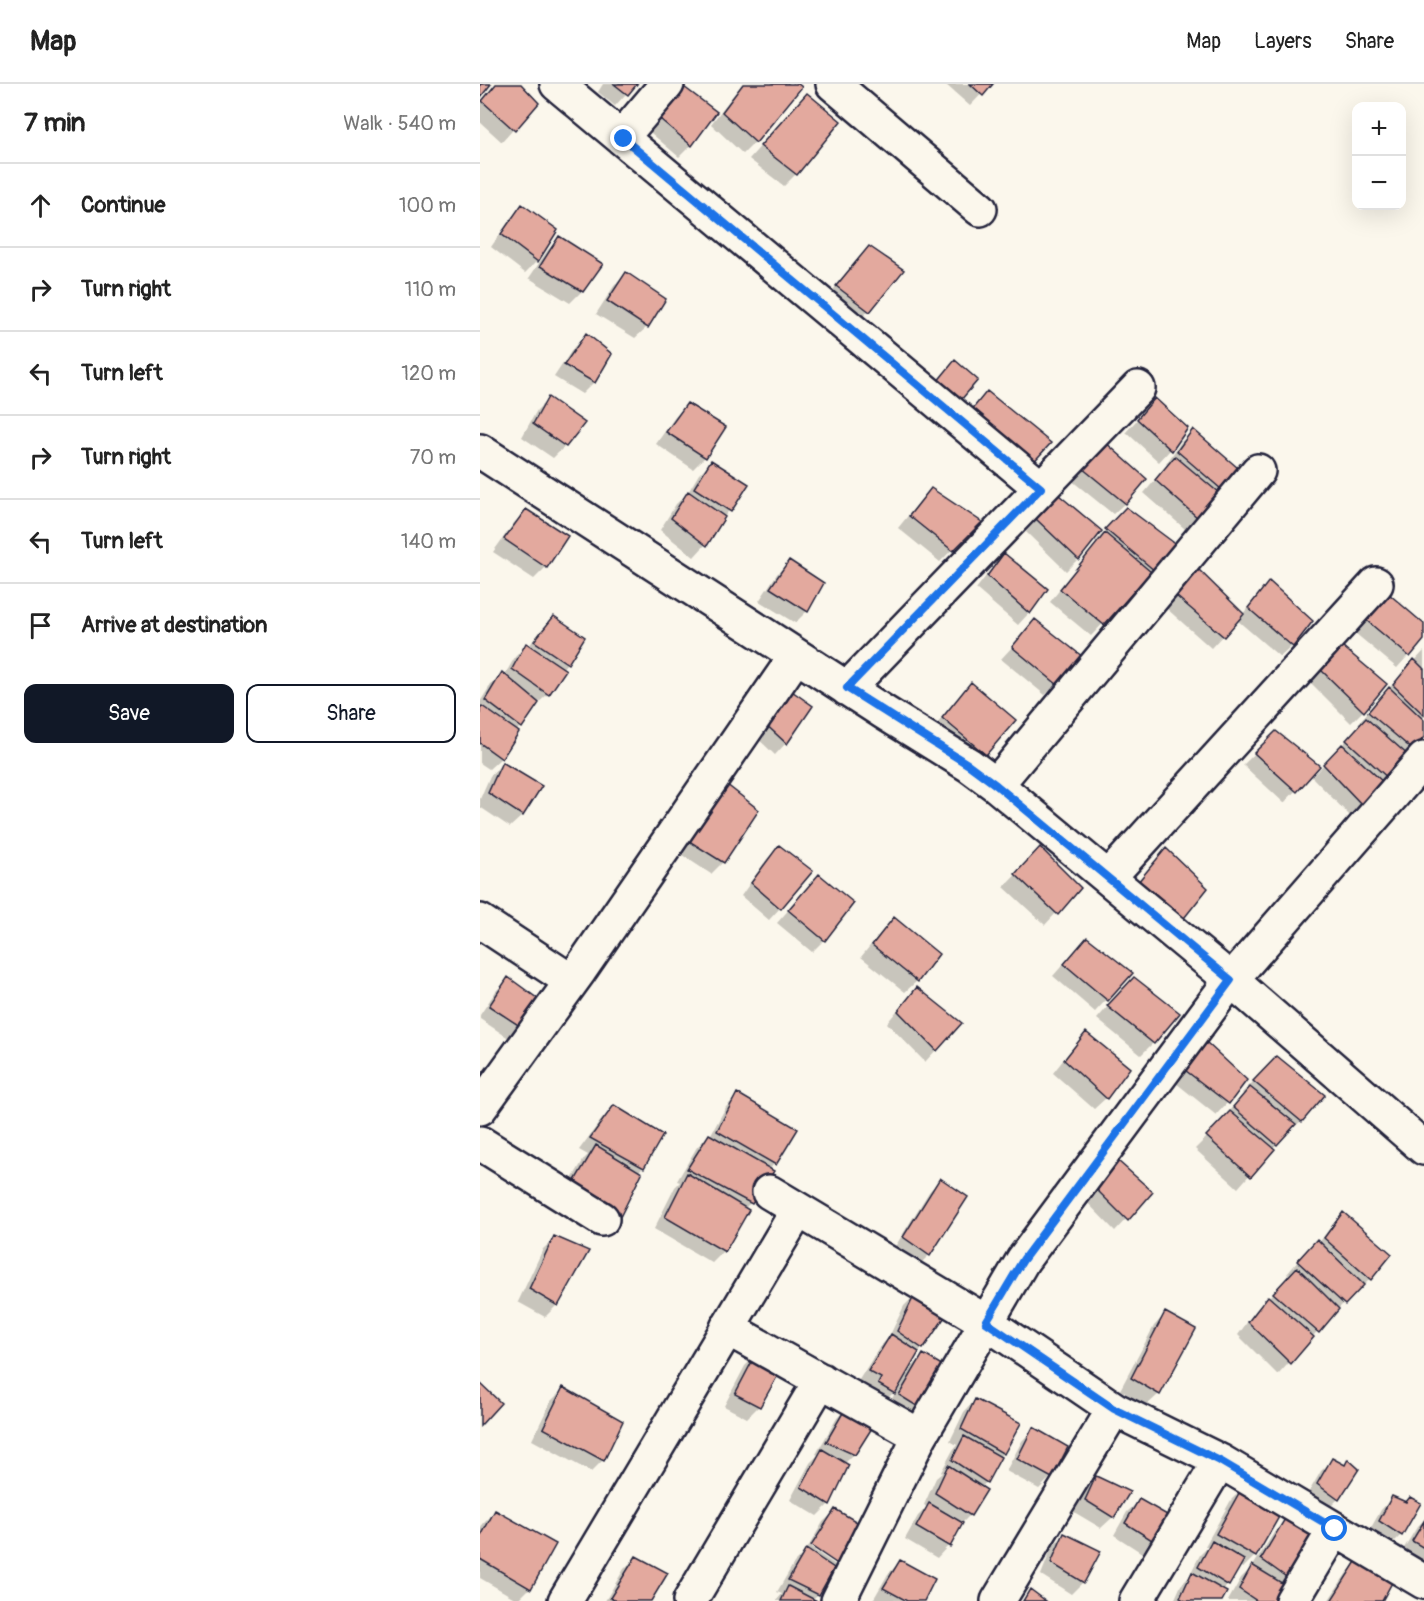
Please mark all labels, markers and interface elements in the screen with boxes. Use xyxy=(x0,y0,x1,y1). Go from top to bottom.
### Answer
text: Map xyxy=(30,24,76,59)
text: Map xyxy=(1186,28,1221,55)
text: Layers xyxy=(1254,28,1312,55)
text: Share xyxy=(1345,28,1394,55)
map controls xyxy=(1352,102,1406,210)
button: + xyxy=(1352,102,1406,156)
text: 7 min xyxy=(24,107,86,139)
text: Walk · 540 m xyxy=(343,111,456,136)
route end xyxy=(610,125,636,151)
button: − xyxy=(1352,156,1406,210)
icon: ahead xyxy=(24,189,57,222)
text: Continue xyxy=(81,191,165,219)
text: 100 m xyxy=(399,193,456,218)
icon: right xyxy=(24,273,57,306)
text: Turn right xyxy=(81,275,171,303)
text: 110 m xyxy=(405,277,456,302)
icon: left xyxy=(24,357,57,390)
text: Turn left xyxy=(81,359,163,387)
text: 120 m xyxy=(401,361,456,386)
icon: right xyxy=(24,441,57,474)
text: Turn right xyxy=(81,443,171,471)
text: 70 m xyxy=(410,445,456,470)
icon: left xyxy=(24,525,57,558)
text: Turn left xyxy=(81,527,163,555)
text: 140 m xyxy=(401,529,456,554)
icon: arrive xyxy=(24,609,57,642)
text: Arrive at destination xyxy=(81,611,267,639)
button: Save xyxy=(24,684,234,743)
button: Share xyxy=(246,684,456,743)
route start xyxy=(1321,1515,1347,1541)

